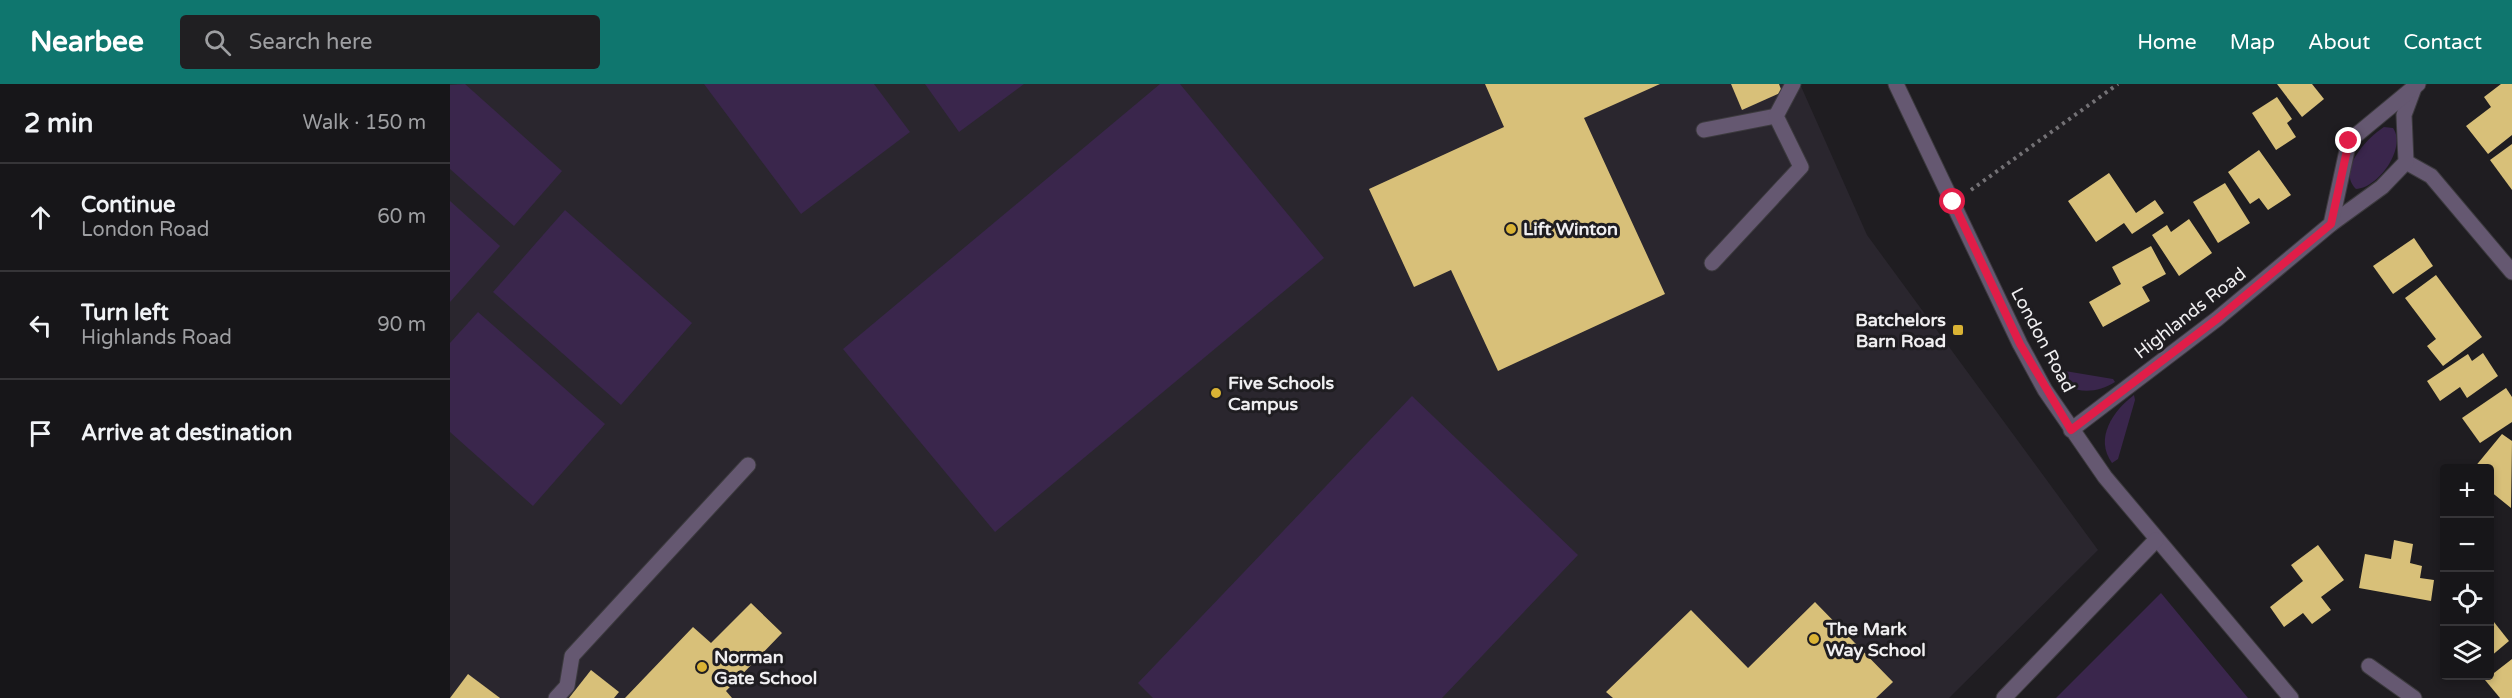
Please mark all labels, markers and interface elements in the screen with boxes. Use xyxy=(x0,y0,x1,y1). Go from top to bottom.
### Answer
search box xyxy=(180,15,600,69)
text: Nearbee xyxy=(30,25,144,59)
icon: search xyxy=(201,26,234,59)
text: Search here xyxy=(249,29,372,55)
text: Home xyxy=(2137,30,2197,55)
text: Map xyxy=(2230,30,2275,55)
text: About xyxy=(2308,30,2370,55)
text: Contact xyxy=(2403,30,2482,55)
text: 2 min xyxy=(24,108,93,139)
text: Walk · 150 m xyxy=(303,111,426,135)
route end xyxy=(2335,127,2361,153)
route start xyxy=(1939,188,1965,214)
text: Continue xyxy=(81,192,176,218)
icon: ahead xyxy=(24,201,57,234)
text: 60 m xyxy=(377,205,426,229)
text: London Road xyxy=(81,218,209,242)
place label: Lift Winton xyxy=(1523,218,1618,240)
marker: Lift Winton xyxy=(1504,222,1518,236)
street label: Highlands Road xyxy=(2130,263,2250,363)
street label: London Road xyxy=(2006,284,2080,396)
text: Turn left xyxy=(81,300,169,326)
icon: left xyxy=(24,309,57,342)
place label: Batchelors Barn Road xyxy=(1855,309,1946,352)
text: 90 m xyxy=(377,313,426,337)
marker: Batchelors Barn Road xyxy=(1951,323,1965,337)
text: Highlands Road xyxy=(81,326,232,350)
place label: Five Schools Campus xyxy=(1228,372,1335,415)
marker: Five Schools Campus xyxy=(1209,386,1223,400)
icon: arrive xyxy=(24,417,57,450)
text: Arrive at destination xyxy=(81,420,292,446)
map controls xyxy=(2440,464,2494,680)
button: + xyxy=(2440,464,2494,518)
button: − xyxy=(2440,518,2494,572)
button: locate xyxy=(2440,572,2494,626)
place label: The Mark Way School xyxy=(1825,618,1926,661)
button: layers xyxy=(2440,626,2494,680)
marker: The Mark Way School xyxy=(1807,632,1821,646)
place label: Norman Gate School xyxy=(714,646,817,689)
marker: Norman Gate School xyxy=(695,660,709,674)

